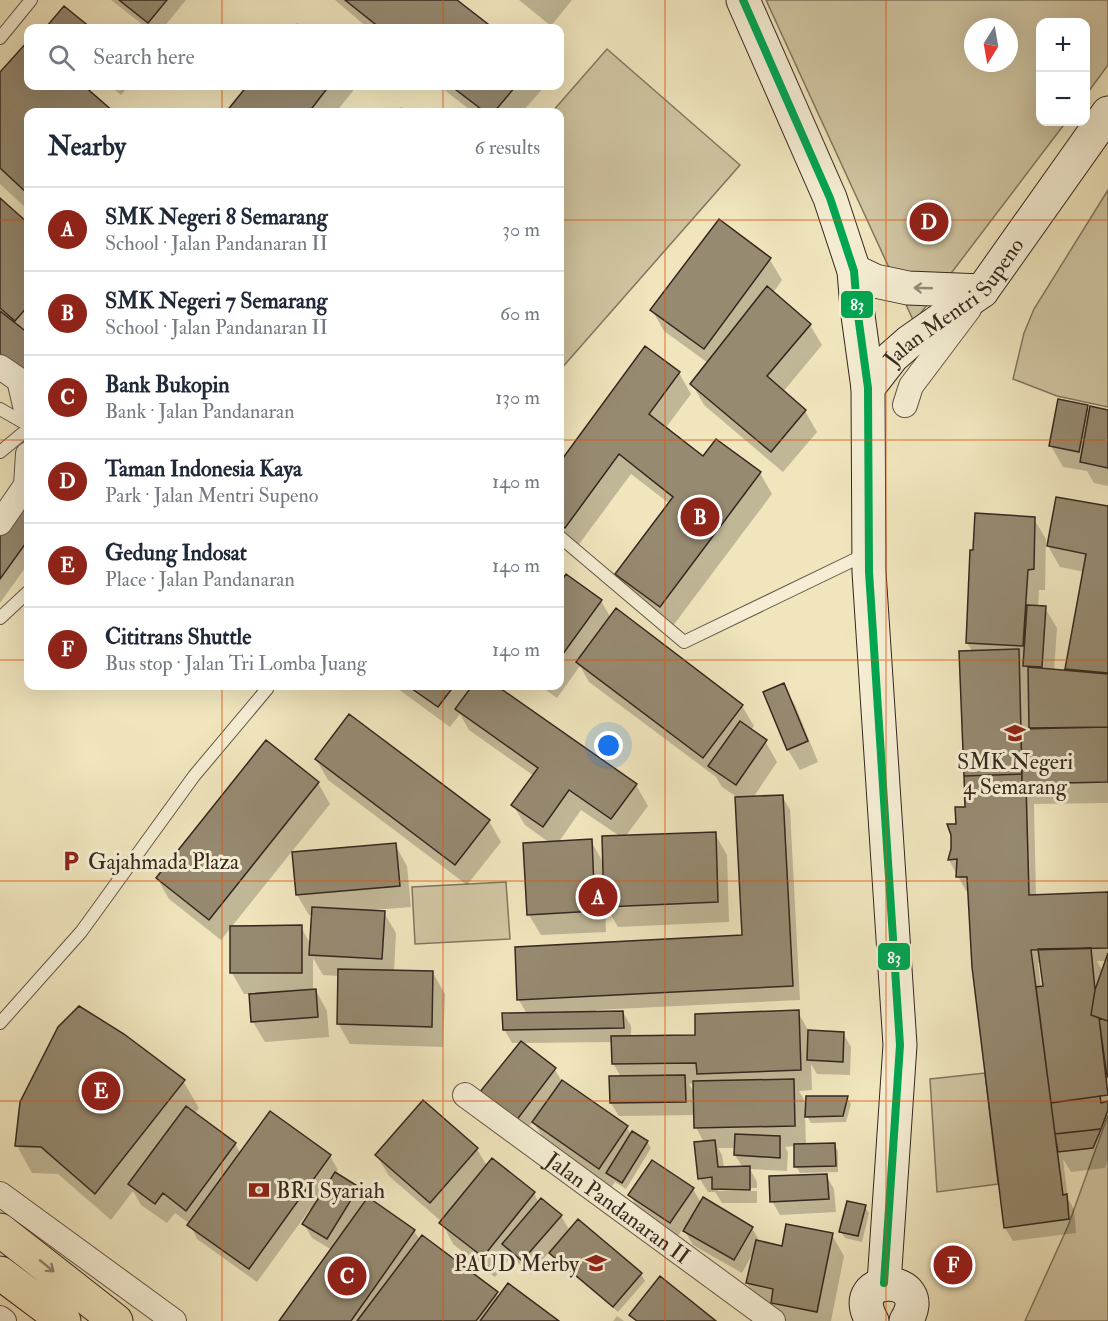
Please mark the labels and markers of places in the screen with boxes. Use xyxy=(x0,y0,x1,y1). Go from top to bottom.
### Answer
pin: D xyxy=(910,200,948,244)
pin: B xyxy=(680,494,720,540)
school or university icon: SMK Negeri 4 Semarang xyxy=(1003,721,1027,745)
place label: SMK Negeri 4 Semarang xyxy=(957,748,1073,801)
place label: Gajahmada Plaza xyxy=(88,848,240,876)
parking icon: Gajahmada Plaza xyxy=(59,849,83,873)
pin: A xyxy=(578,874,618,920)
pin: E xyxy=(82,1068,120,1114)
place label: BRI Syariah xyxy=(276,1177,385,1205)
bank icon: BRI Syariah xyxy=(247,1178,271,1202)
pin: F xyxy=(934,1242,972,1288)
place label: PAUD Merby xyxy=(454,1250,579,1278)
school or university icon: PAUD Merby xyxy=(584,1251,608,1275)
pin: C xyxy=(328,1254,366,1298)

